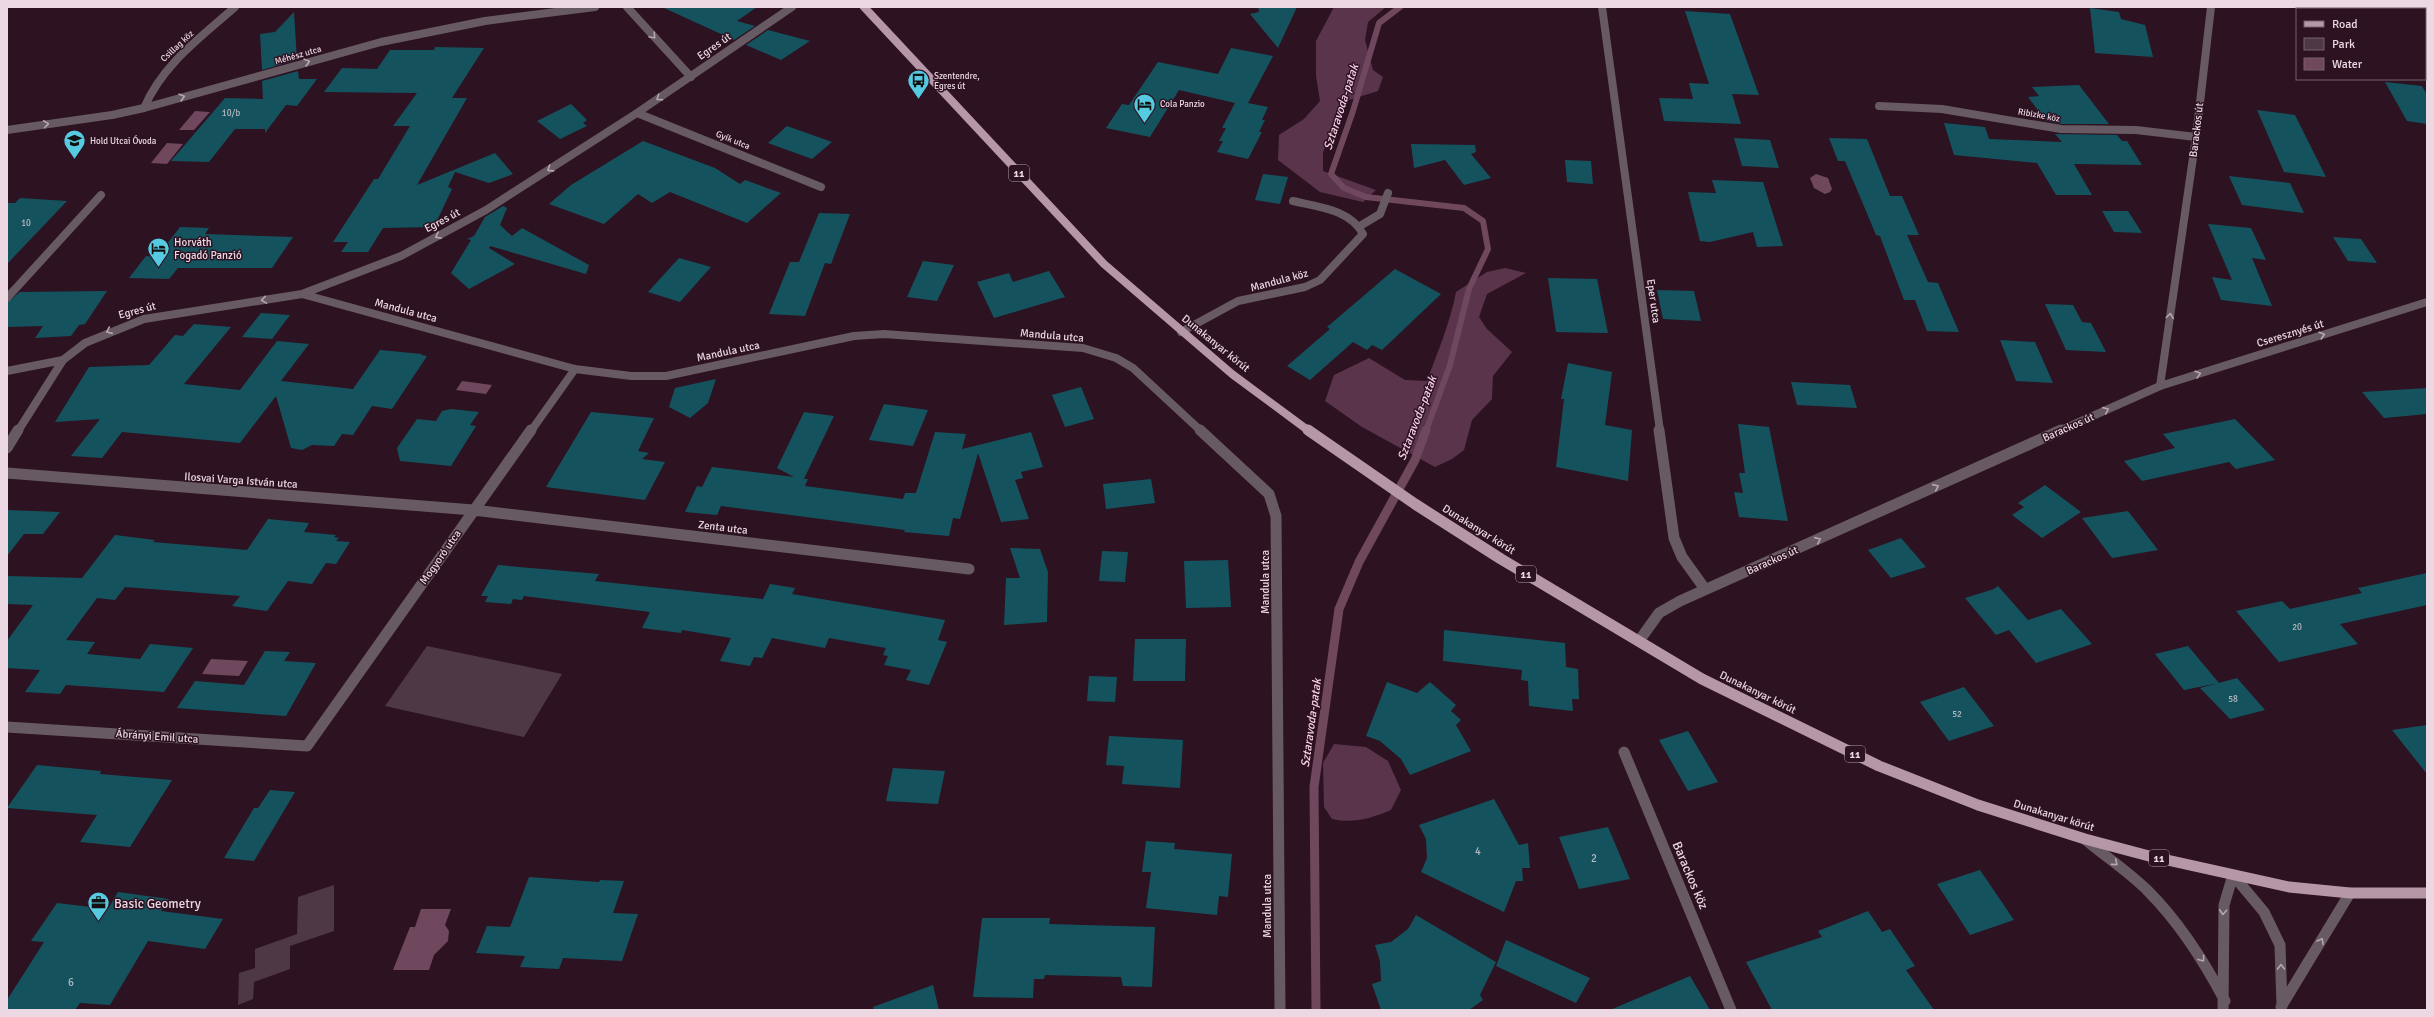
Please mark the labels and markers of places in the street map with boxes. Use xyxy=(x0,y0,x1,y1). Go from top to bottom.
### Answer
bus stop icon: Szentendre, Egres út xyxy=(906,68,932,101)
place label: Szentendre, Egres út xyxy=(934,71,980,92)
hotel icon: Cola Panzio xyxy=(1131,91,1157,124)
place label: Cola Panzio xyxy=(1160,99,1205,110)
school or university icon: Hold Utcai Óvoda xyxy=(62,128,88,161)
place label: Hold Utcai Óvoda xyxy=(90,134,157,147)
hotel icon: Horváth Fogadó Panzió xyxy=(145,235,171,268)
place label: Horváth Fogadó Panzió xyxy=(174,236,242,262)
office icon: Basic Geometry xyxy=(86,890,112,923)
place label: Basic Geometry xyxy=(114,896,201,912)

